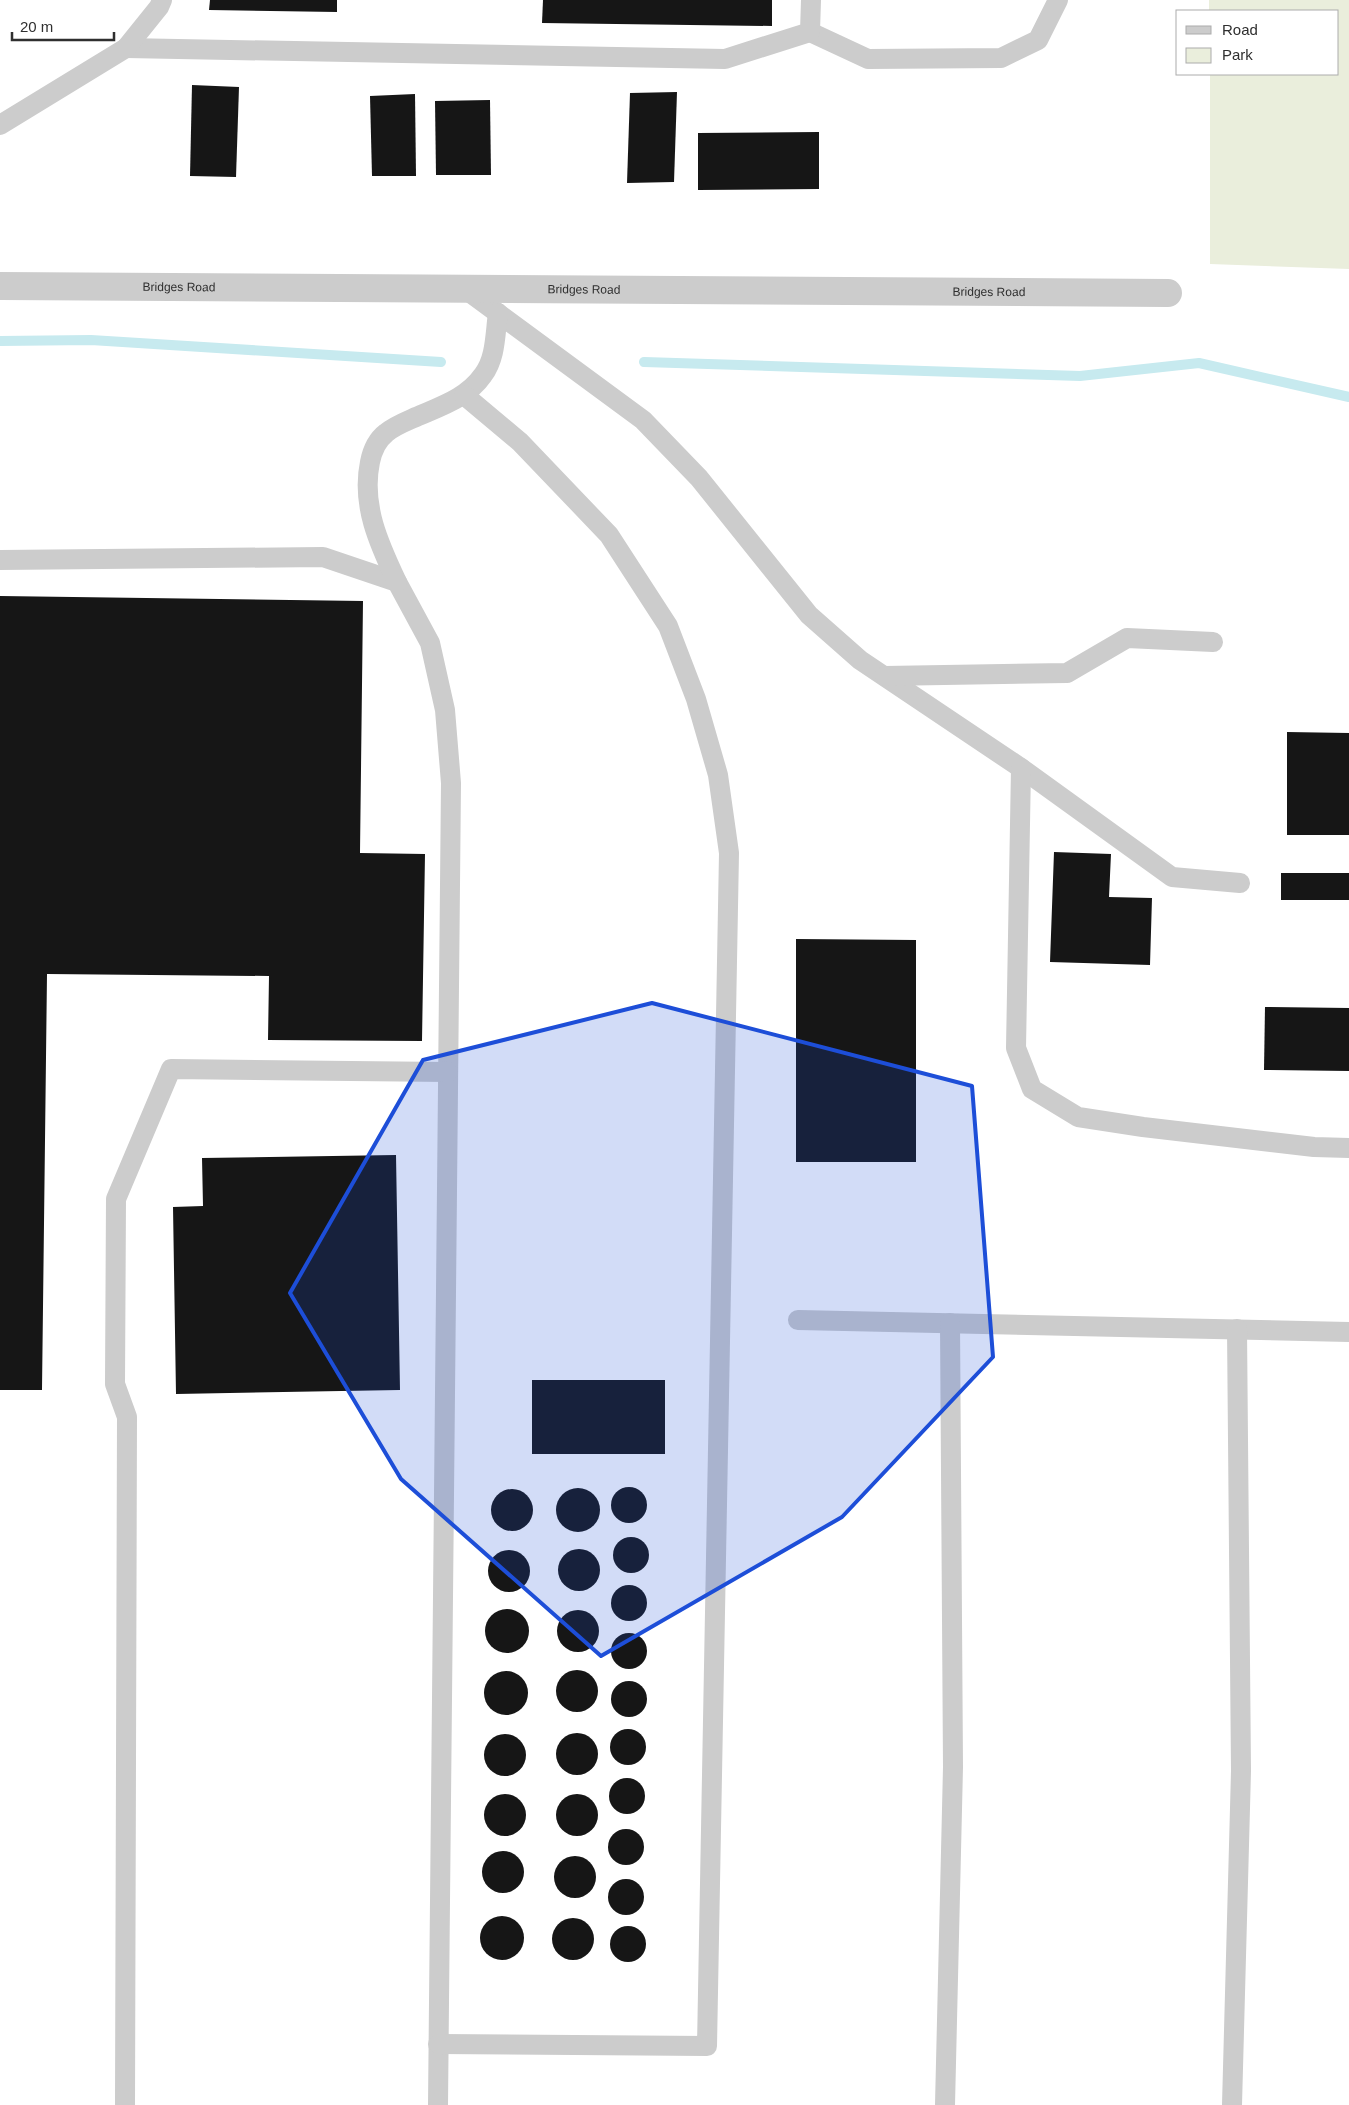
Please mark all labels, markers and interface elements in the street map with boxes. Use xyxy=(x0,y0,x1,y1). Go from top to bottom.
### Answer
scale bar xyxy=(12,10,115,42)
legend xyxy=(1176,10,1339,75)
text: 20 m xyxy=(20,18,53,35)
text: Road xyxy=(1222,21,1258,38)
text: Park xyxy=(1222,46,1253,63)
street label: Bridges Road xyxy=(143,280,215,294)
street label: Bridges Road xyxy=(548,282,620,297)
street label: Bridges Road xyxy=(953,285,1025,299)

